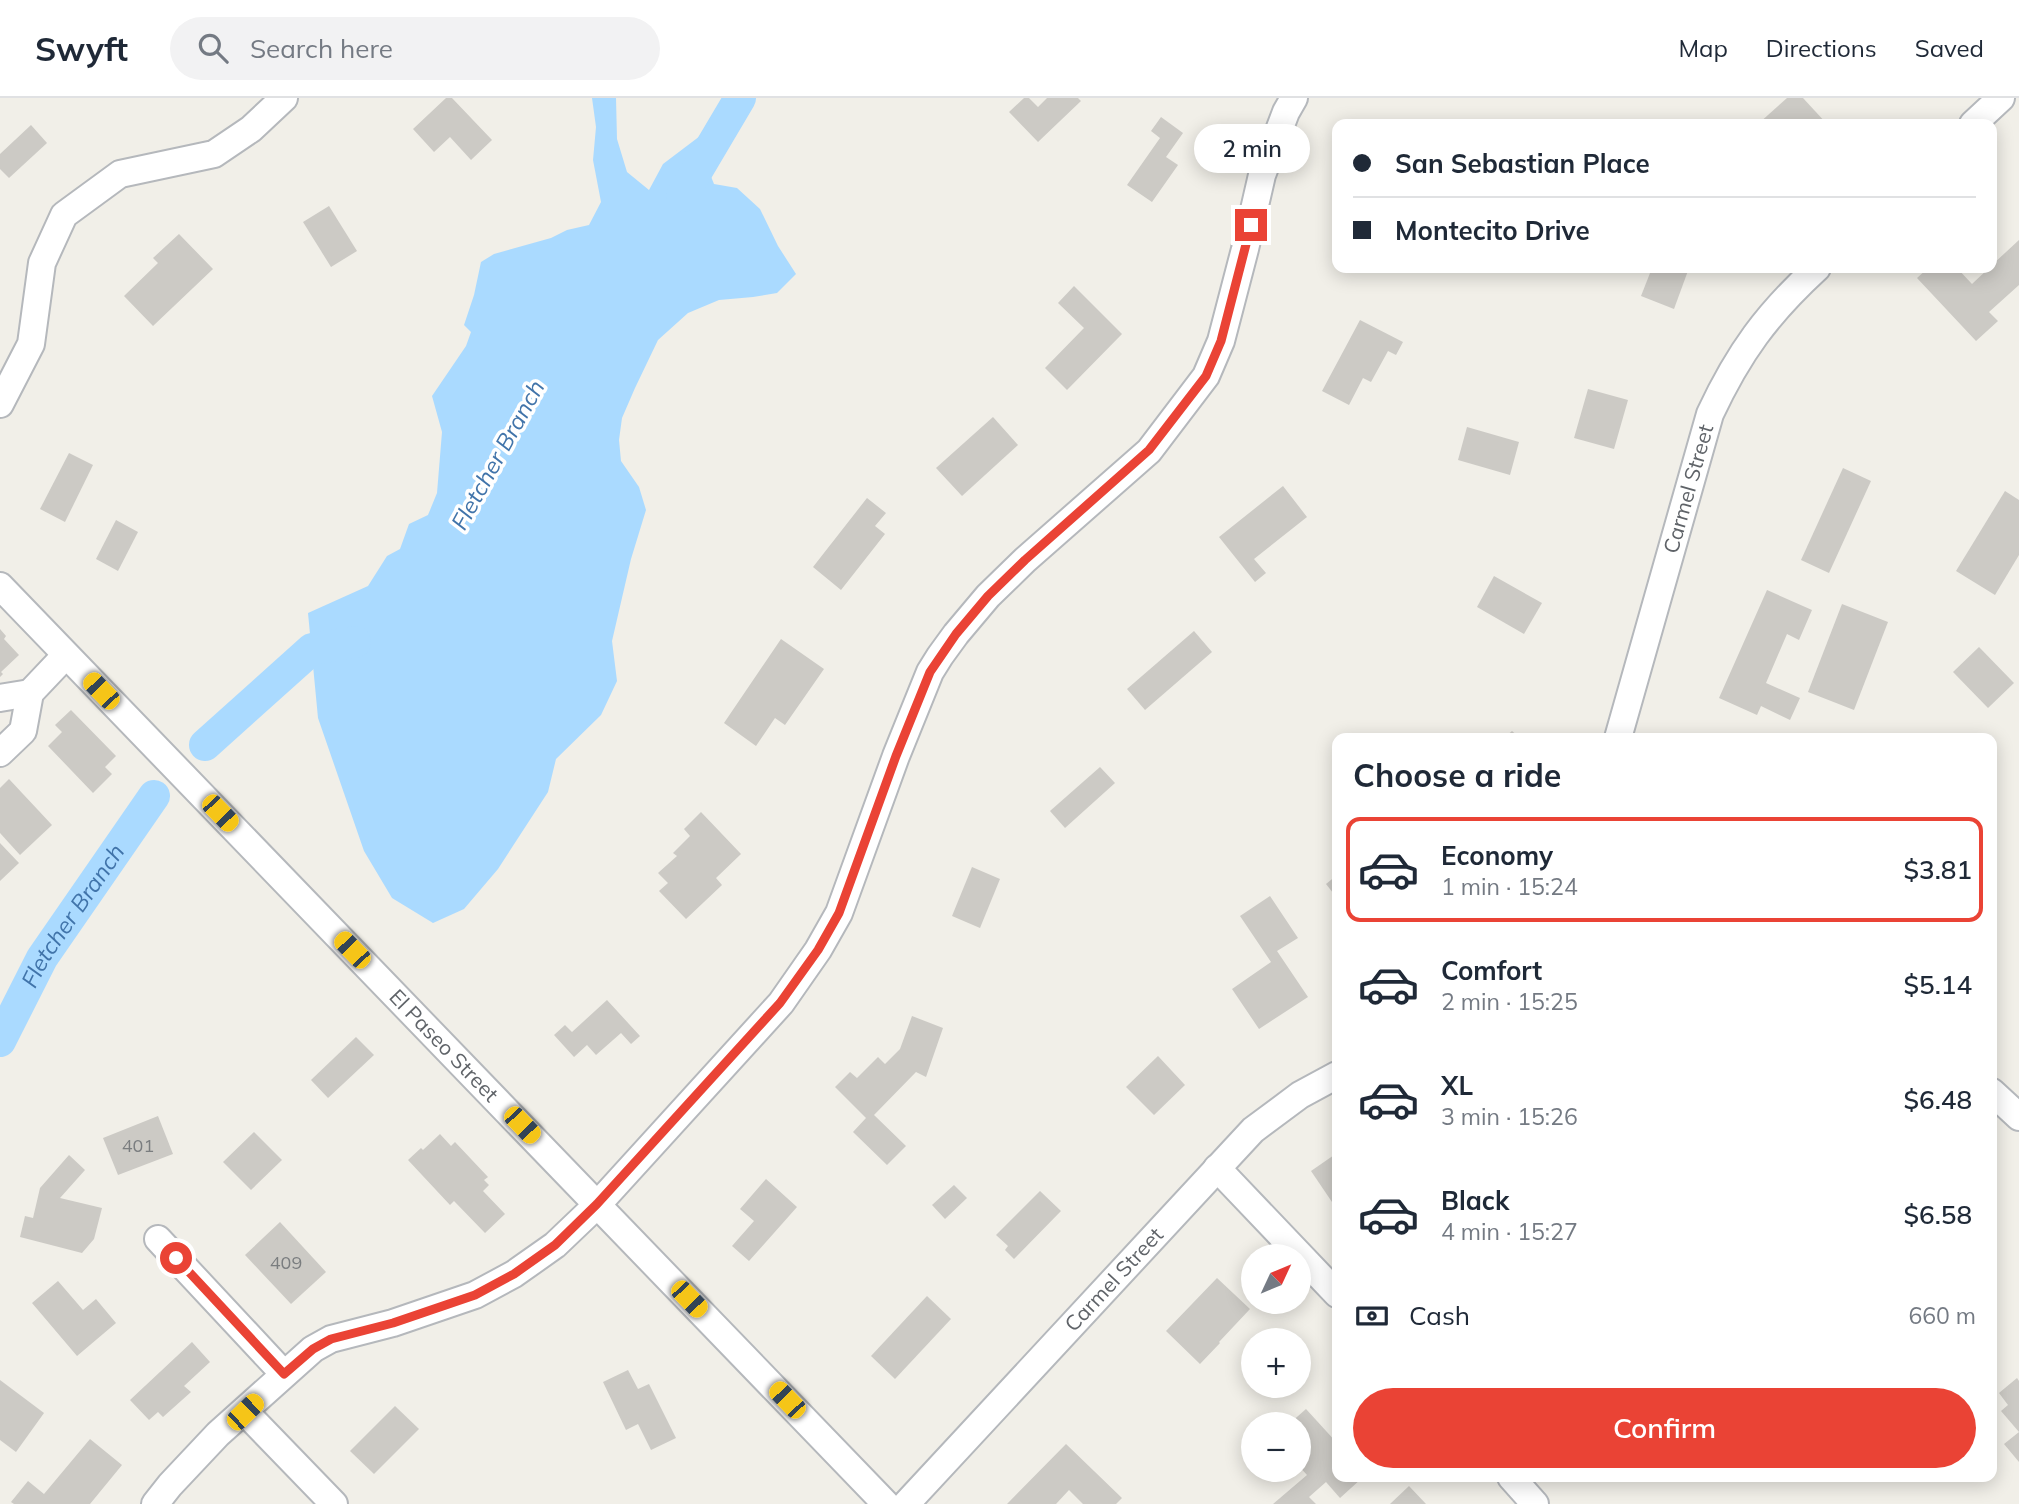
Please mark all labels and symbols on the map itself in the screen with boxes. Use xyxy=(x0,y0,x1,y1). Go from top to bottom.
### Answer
callout: 2 min xyxy=(1193,123,1309,172)
route end xyxy=(1235,209,1267,241)
water label: Fletcher Branch xyxy=(444,375,551,535)
street label: Carmel Street xyxy=(1657,421,1718,556)
car xyxy=(79,669,124,713)
car xyxy=(198,791,243,835)
water label: Fletcher Branch xyxy=(14,838,130,992)
car xyxy=(330,928,375,972)
street label: El Paseo Street xyxy=(384,984,505,1107)
car xyxy=(500,1103,545,1147)
house number: 401 xyxy=(122,1134,154,1157)
street label: Carmel Street xyxy=(1059,1221,1168,1337)
route start xyxy=(160,1242,192,1274)
north arrow xyxy=(1241,1244,1311,1314)
house number: 409 xyxy=(270,1251,302,1274)
car xyxy=(667,1277,712,1321)
car xyxy=(765,1378,810,1422)
car xyxy=(223,1390,268,1434)

